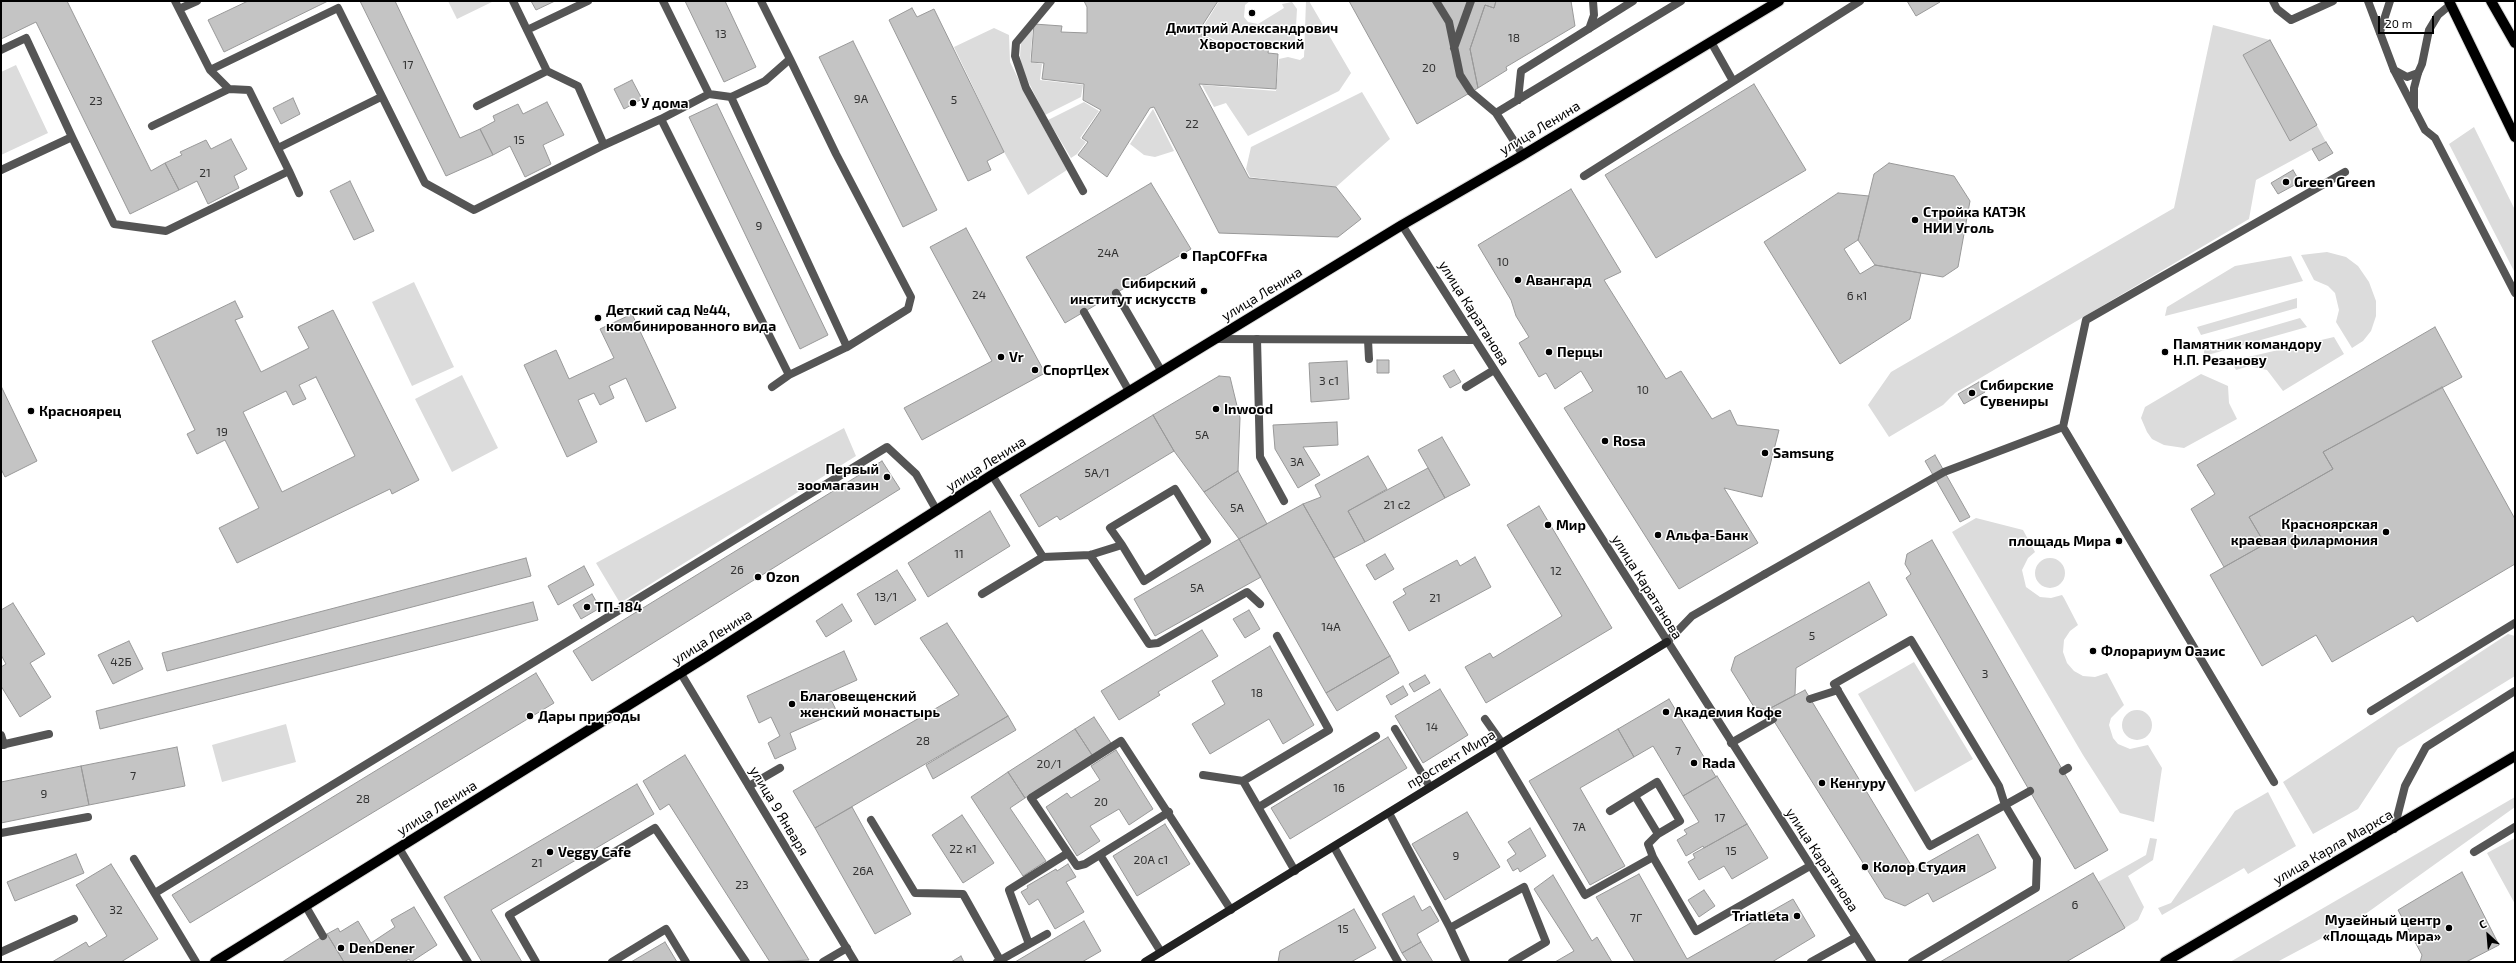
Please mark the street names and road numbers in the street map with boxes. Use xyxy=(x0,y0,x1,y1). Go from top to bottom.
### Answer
street label: улица Ленина xyxy=(1497,97,1583,159)
street label: улица Каратанова xyxy=(1435,257,1513,369)
street label: улица Ленина xyxy=(1219,263,1305,325)
street label: улица Ленина xyxy=(943,433,1029,495)
street label: улица Каратанова xyxy=(1608,531,1686,643)
street label: улица Ленина xyxy=(669,606,755,668)
street label: проспект Мира xyxy=(1404,726,1498,792)
street label: улица 9 Января xyxy=(746,763,812,859)
street label: улица Ленина xyxy=(394,777,480,839)
street label: улица Каратанова xyxy=(1782,805,1862,915)
street label: улица Карла Маркса xyxy=(2270,806,2396,888)

